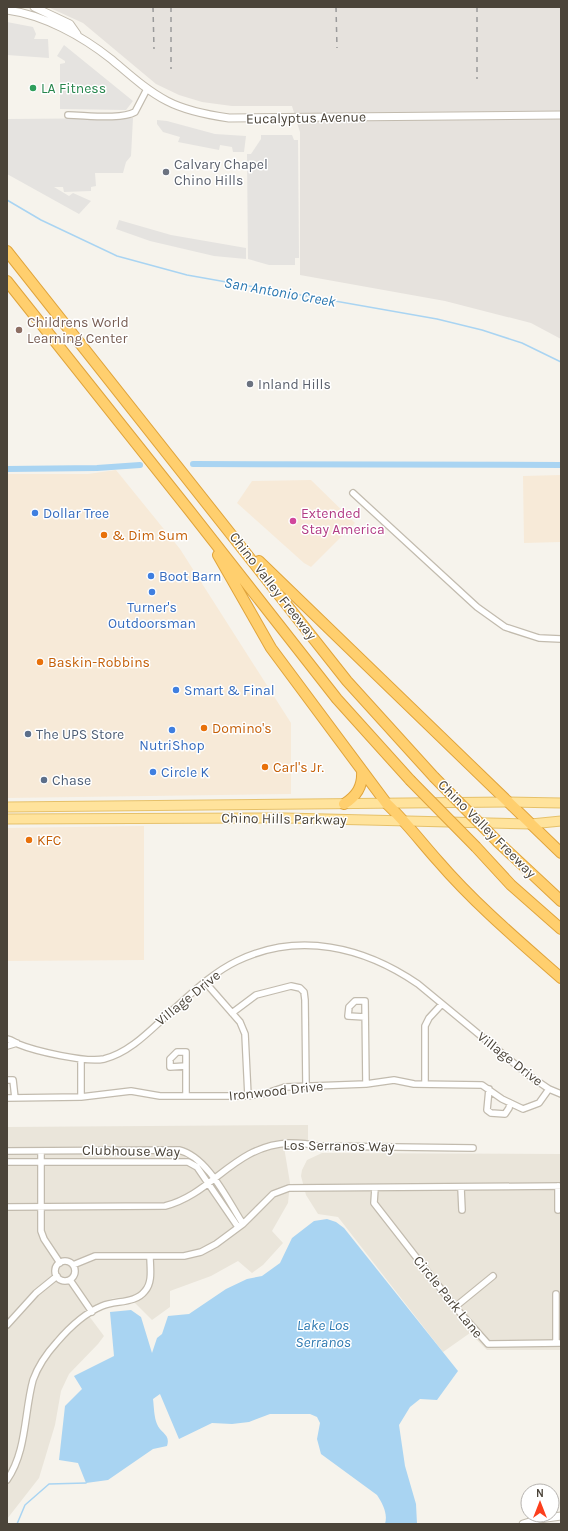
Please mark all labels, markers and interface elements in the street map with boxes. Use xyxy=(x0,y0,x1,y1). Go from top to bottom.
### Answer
place label: LA Fitness xyxy=(41,80,106,97)
marker: LA Fitness xyxy=(28,83,38,93)
street label: Eucalyptus Avenue xyxy=(246,108,366,128)
place label: Calvary Chapel Chino Hills xyxy=(174,156,268,189)
marker: Calvary Chapel Chino Hills xyxy=(161,167,171,177)
water label: San Antonio Creek xyxy=(223,273,338,311)
place label: Childrens World Learning Center xyxy=(27,314,129,347)
marker: Childrens World Learning Center xyxy=(14,325,24,335)
place label: Inland Hills xyxy=(258,376,331,393)
marker: Inland Hills xyxy=(245,379,255,389)
place label: Dollar Tree xyxy=(43,505,109,522)
place label: Extended Stay America xyxy=(301,505,385,538)
marker: Dollar Tree xyxy=(30,508,40,518)
marker: Extended Stay America xyxy=(288,516,298,526)
place label: & Dim Sum xyxy=(112,527,188,544)
street label: Chino Valley Freeway xyxy=(226,529,321,644)
marker: & Dim Sum xyxy=(99,530,109,540)
place label: Boot Barn xyxy=(159,568,222,585)
marker: Boot Barn xyxy=(146,571,156,581)
marker: Turner's Outdoorsman xyxy=(147,587,157,597)
place label: Turner's Outdoorsman xyxy=(108,599,196,632)
place label: Baskin-Robbins xyxy=(48,654,150,671)
marker: Baskin-Robbins xyxy=(35,657,45,667)
place label: Smart & Final xyxy=(184,682,275,699)
marker: Smart & Final xyxy=(171,685,181,695)
place label: Domino's xyxy=(212,720,272,737)
marker: Domino's xyxy=(199,723,209,733)
marker: NutriShop xyxy=(167,725,177,735)
place label: The UPS Store xyxy=(36,726,124,743)
marker: The UPS Store xyxy=(23,729,33,739)
place label: NutriShop xyxy=(139,737,205,754)
place label: Carl's Jr. xyxy=(273,759,325,776)
marker: Carl's Jr. xyxy=(260,762,270,772)
place label: Circle K xyxy=(161,764,209,781)
marker: Circle K xyxy=(148,767,158,777)
place label: Chase xyxy=(52,772,91,789)
marker: Chase xyxy=(39,775,49,785)
street label: Chino Valley Freeway xyxy=(434,776,540,882)
street label: Chino Hills Parkway xyxy=(221,809,347,829)
place label: KFC xyxy=(37,832,61,849)
marker: KFC xyxy=(24,835,34,845)
street label: Village Drive xyxy=(152,967,224,1029)
street label: Village Drive xyxy=(474,1028,546,1090)
street label: Ironwood Drive xyxy=(228,1078,324,1104)
street label: Los Serranos Way xyxy=(283,1137,395,1155)
street label: Clubhouse Way xyxy=(82,1142,181,1160)
street label: Circle Park Lane xyxy=(410,1252,486,1342)
water label: Lake Los Serranos xyxy=(295,1316,351,1351)
north arrow xyxy=(520,1483,560,1523)
text: N xyxy=(536,1487,544,1500)

